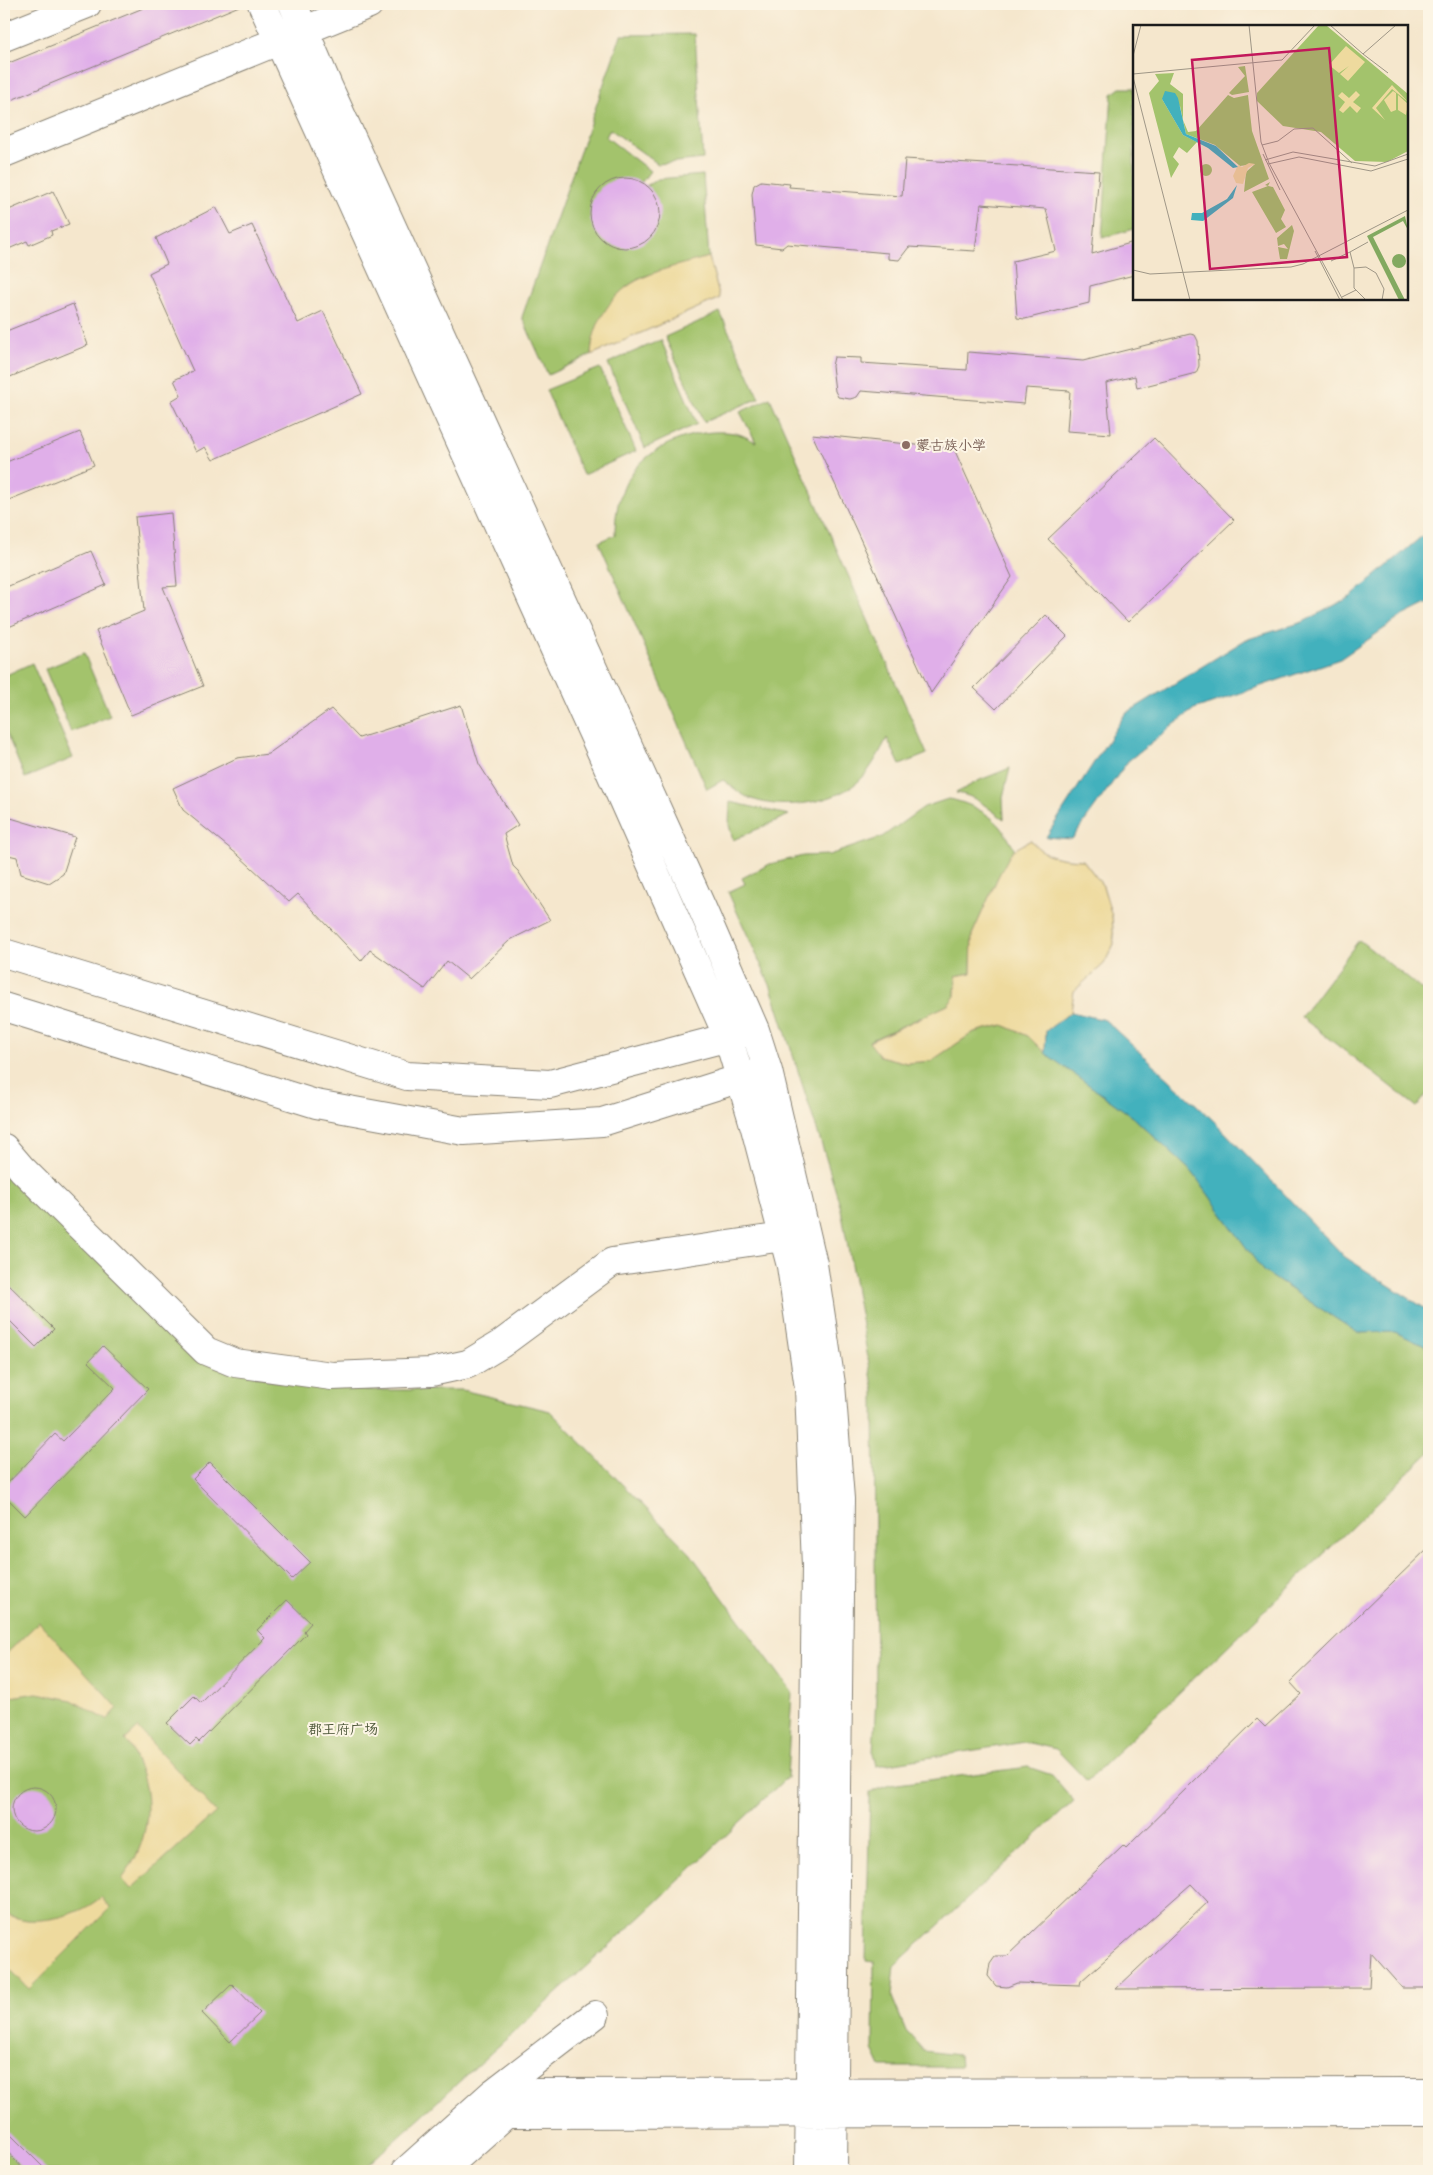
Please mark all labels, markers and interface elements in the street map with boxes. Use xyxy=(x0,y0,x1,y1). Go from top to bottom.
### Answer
inset map xyxy=(1133,25,1408,300)
place label: 蒙古族小学 xyxy=(916,436,986,454)
marker: 蒙古族小学 xyxy=(900,439,912,451)
park label: 郡王府广场 xyxy=(308,1720,378,1738)

